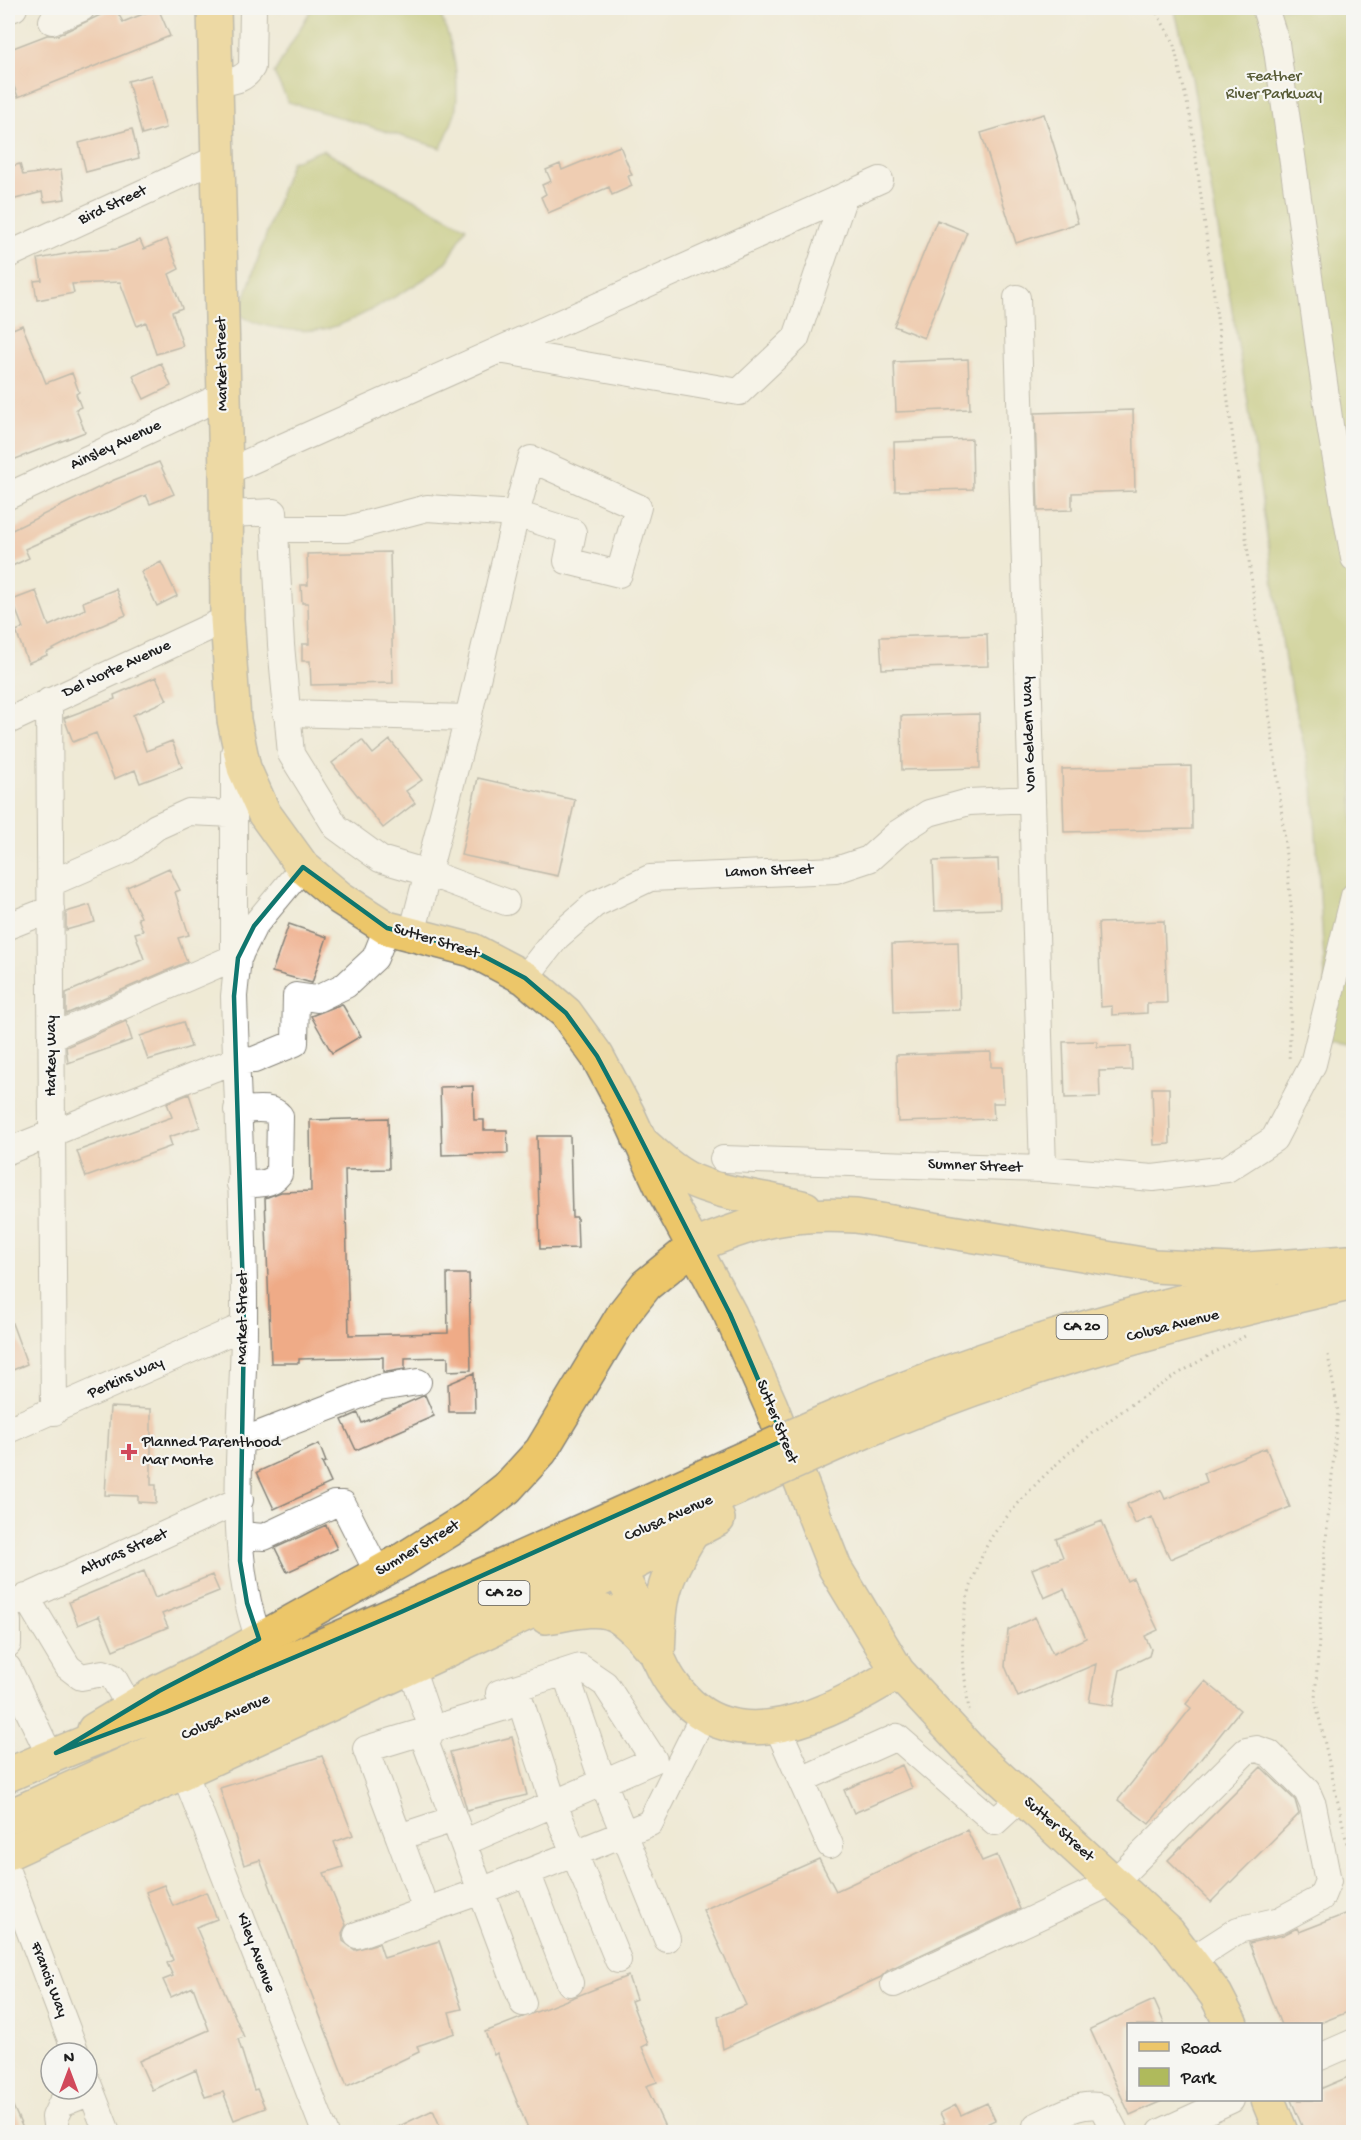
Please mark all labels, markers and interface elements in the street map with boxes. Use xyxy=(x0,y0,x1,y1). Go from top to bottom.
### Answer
park label: Feather River Parkway xyxy=(1226,68,1322,105)
street label: Bird Street xyxy=(75,181,151,230)
street label: Market Street xyxy=(213,315,233,411)
street label: Ainsley Avenue xyxy=(68,416,165,475)
street label: Del Norte Avenue xyxy=(59,636,175,704)
street label: Von Geldern Way xyxy=(1018,676,1042,793)
street label: Lamon Street xyxy=(724,861,815,883)
street label: Sutter Street xyxy=(391,920,482,964)
street label: Harkey Way xyxy=(43,1015,62,1097)
street label: Sumner Street xyxy=(928,1156,1024,1178)
street label: Market Street xyxy=(234,1270,253,1365)
street label: Colusa Avenue xyxy=(1125,1306,1222,1348)
road number: CA 20 xyxy=(1056,1315,1108,1339)
street label: Perkins Way xyxy=(84,1354,167,1405)
street label: Sutter Street xyxy=(751,1377,802,1468)
place label: Planned Parenthood Mar Monte xyxy=(141,1434,282,1471)
marker: Planned Parenthood Mar Monte xyxy=(120,1443,138,1461)
street label: Colusa Avenue xyxy=(622,1491,717,1547)
street label: Sumner Street xyxy=(373,1516,465,1581)
street label: Alturas Street xyxy=(77,1525,172,1581)
road number: CA 20 xyxy=(478,1581,530,1605)
street label: Colusa Avenue xyxy=(179,1690,274,1746)
street label: Sutter Street xyxy=(1019,1793,1098,1868)
street label: Kiley Avenue xyxy=(231,1910,279,1996)
street label: Francis Way xyxy=(25,1939,71,2021)
legend xyxy=(1127,2023,1322,2101)
text: Road xyxy=(1181,2039,1222,2060)
north arrow xyxy=(39,2041,99,2101)
text: N xyxy=(64,2050,75,2069)
text: Park xyxy=(1180,2069,1217,2090)

